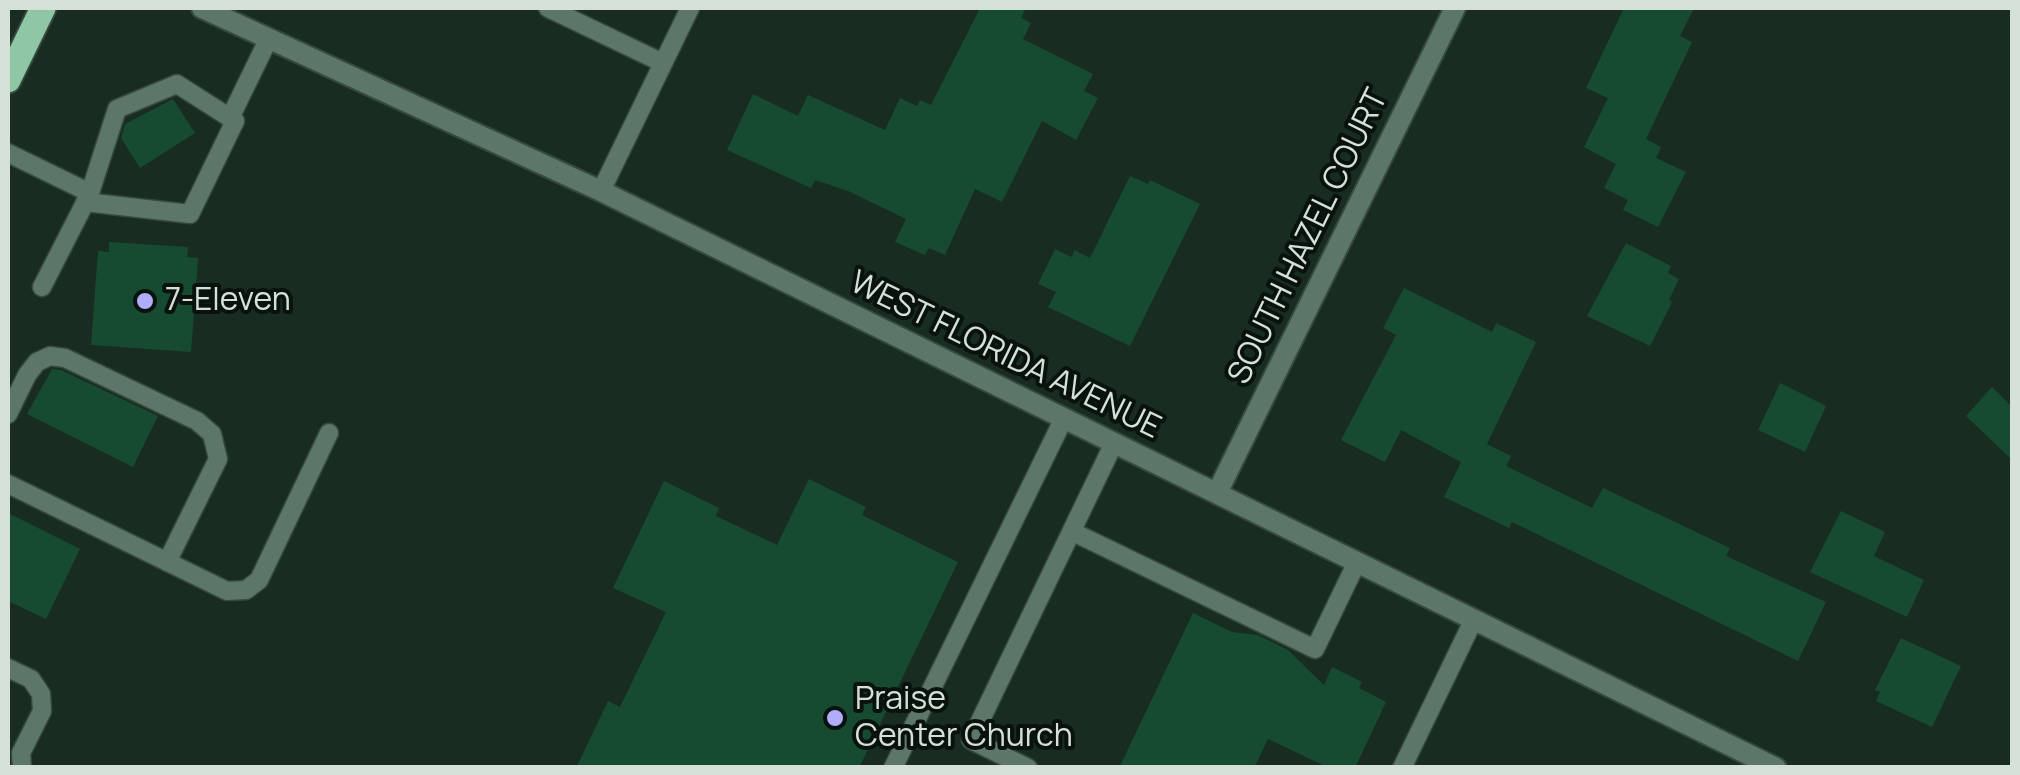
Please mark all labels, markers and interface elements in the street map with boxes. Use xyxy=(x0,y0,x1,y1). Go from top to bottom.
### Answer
street label: SOUTH HAZEL COURT xyxy=(1221,83,1397,391)
street label: WEST FLORIDA AVENUE xyxy=(843,264,1167,448)
place label: 7-Eleven xyxy=(165,282,291,320)
marker: 7-Eleven xyxy=(134,290,156,312)
place label: Praise Center Church xyxy=(855,681,1073,756)
marker: Praise Center Church xyxy=(824,707,846,729)

